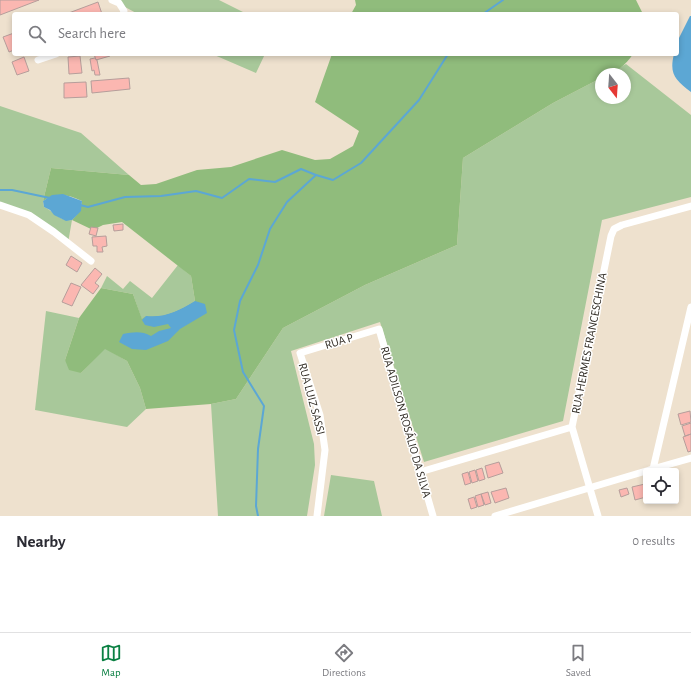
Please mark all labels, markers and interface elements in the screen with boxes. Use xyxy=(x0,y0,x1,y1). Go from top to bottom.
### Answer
search box xyxy=(12,12,679,56)
icon: search xyxy=(26,23,48,45)
text: Search here xyxy=(58,26,126,41)
north arrow xyxy=(595,68,631,104)
street label: RUA HERMES FRANCESCHINA xyxy=(569,271,609,415)
street label: RUA P xyxy=(323,331,355,351)
street label: RUA ADILSON ROSÁLIO DA SILVA xyxy=(379,345,434,499)
street label: RUA LUIZ SASSI xyxy=(297,362,327,436)
map controls xyxy=(643,468,679,504)
button: locate xyxy=(643,468,679,504)
text: Nearby xyxy=(16,533,66,550)
text: 0 results xyxy=(632,535,675,548)
tab: Map xyxy=(100,642,122,679)
tab: Directions xyxy=(322,642,366,679)
tab: Saved xyxy=(566,642,591,679)

